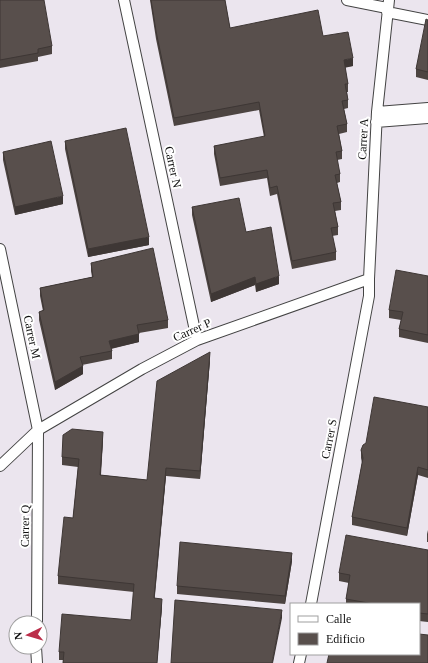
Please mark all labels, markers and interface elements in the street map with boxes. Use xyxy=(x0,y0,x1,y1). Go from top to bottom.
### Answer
street label: Carrer A xyxy=(355,118,371,160)
street label: Carrer N xyxy=(162,145,184,189)
street label: Carrer M xyxy=(21,314,44,360)
street label: Carrer P xyxy=(171,315,214,345)
street label: Carrer S xyxy=(318,418,340,460)
street label: Carrer Q xyxy=(18,504,32,547)
legend xyxy=(290,603,420,655)
text: Calle xyxy=(326,612,351,626)
north arrow xyxy=(8,615,48,655)
text: N xyxy=(12,631,24,640)
text: Edificio xyxy=(326,632,365,646)

